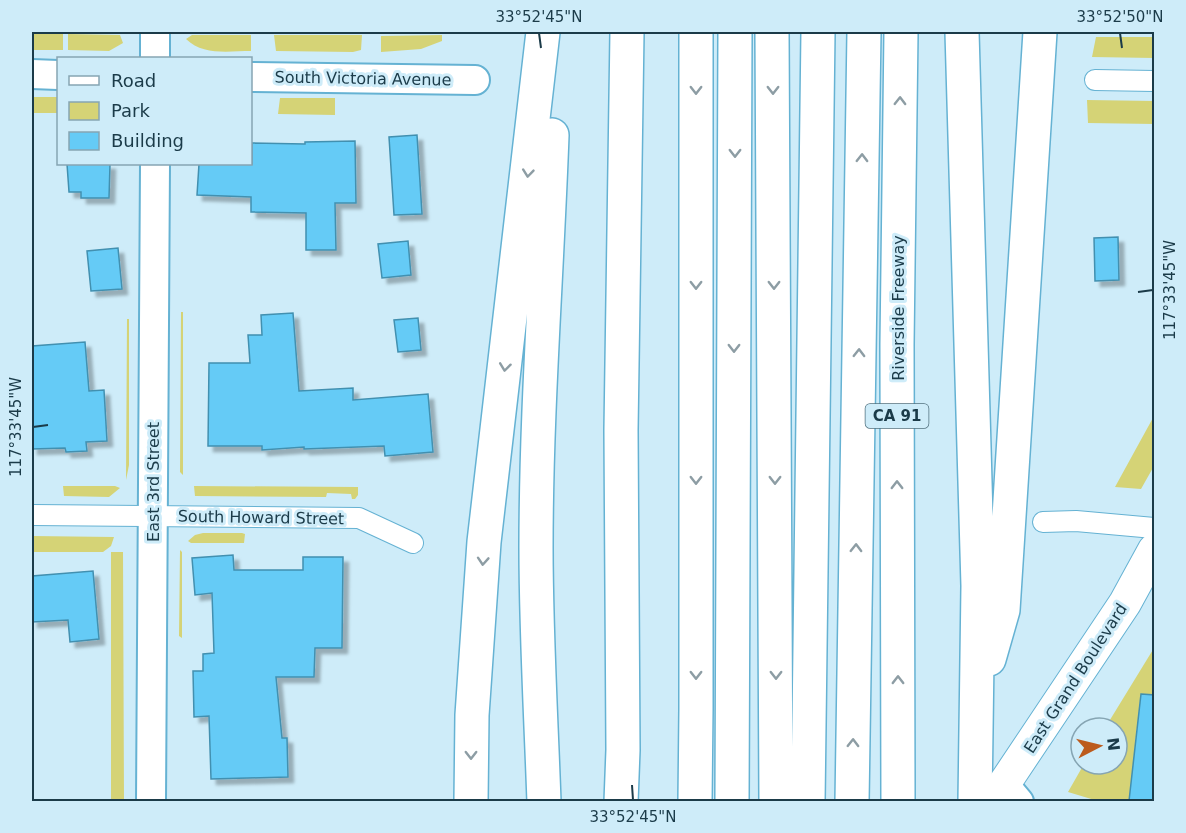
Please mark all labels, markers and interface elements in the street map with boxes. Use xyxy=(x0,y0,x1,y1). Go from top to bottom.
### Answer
text: 33°52'45"N xyxy=(495,8,583,26)
text: 33°52'50"N xyxy=(1076,8,1164,26)
legend xyxy=(57,57,252,165)
street label: South Victoria Avenue xyxy=(274,67,452,90)
text: Road xyxy=(111,70,156,91)
one-way arrow xyxy=(690,85,702,94)
one-way arrow xyxy=(767,85,779,94)
one-way arrow xyxy=(894,97,906,106)
text: Park xyxy=(111,100,150,121)
text: Building xyxy=(111,130,184,151)
one-way arrow xyxy=(729,148,741,157)
one-way arrow xyxy=(856,154,868,163)
one-way arrow xyxy=(522,169,534,178)
street label: Riverside Freeway xyxy=(889,235,908,381)
text: 117°33'45"W xyxy=(1161,240,1179,340)
one-way arrow xyxy=(690,280,702,289)
one-way arrow xyxy=(768,280,780,289)
one-way arrow xyxy=(728,343,740,352)
one-way arrow xyxy=(853,349,865,358)
one-way arrow xyxy=(499,362,512,371)
text: 117°33'45"W xyxy=(7,377,25,477)
road number: CA 91 xyxy=(866,404,928,428)
street label: East 3rd Street xyxy=(144,422,163,542)
one-way arrow xyxy=(690,475,702,484)
one-way arrow xyxy=(769,475,781,484)
one-way arrow xyxy=(891,481,903,490)
street label: South Howard Street xyxy=(178,507,344,528)
one-way arrow xyxy=(850,544,862,553)
one-way arrow xyxy=(477,556,490,565)
street label: East Grand Boulevard xyxy=(1020,600,1131,757)
one-way arrow xyxy=(690,670,702,679)
one-way arrow xyxy=(770,670,782,679)
one-way arrow xyxy=(892,676,904,685)
north arrow xyxy=(1069,716,1129,776)
text: N xyxy=(1103,736,1124,752)
one-way arrow xyxy=(847,739,859,748)
one-way arrow xyxy=(465,751,478,760)
text: 33°52'45"N xyxy=(589,808,677,826)

